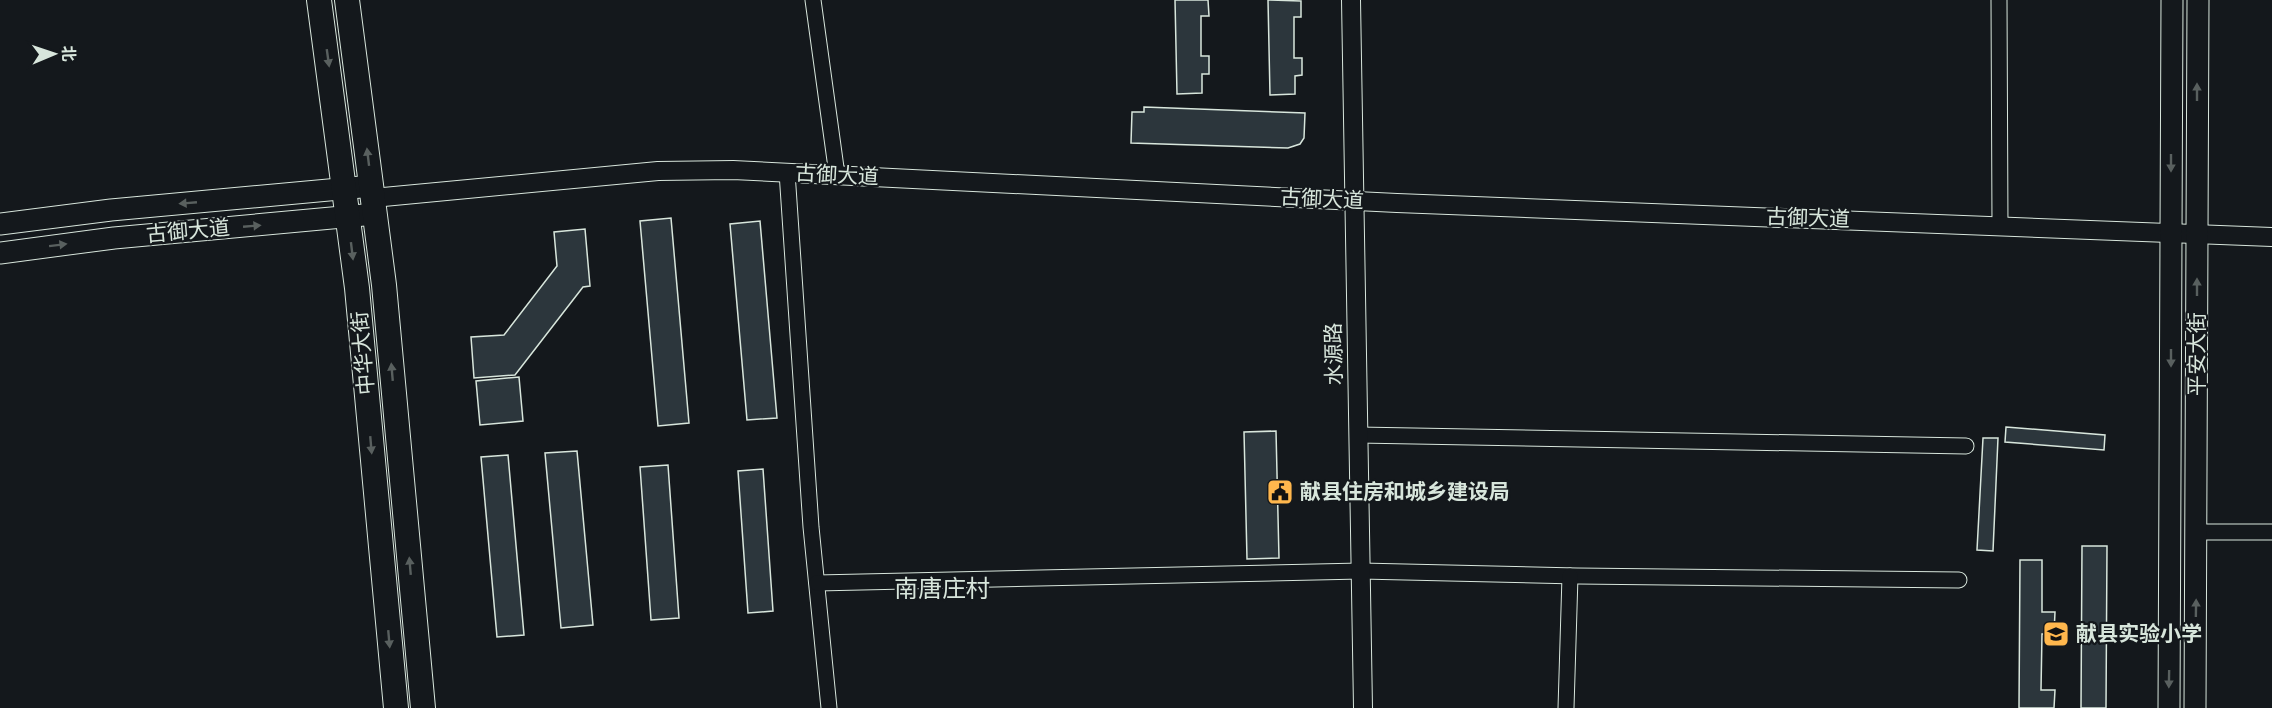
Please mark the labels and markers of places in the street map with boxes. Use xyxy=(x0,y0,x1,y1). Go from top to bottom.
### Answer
public building icon: 献县住房和城乡建设局 xyxy=(1265,477,1295,507)
place label: 献县住房和城乡建设局 xyxy=(1300,478,1510,506)
school or university icon: 献县实验小学 xyxy=(2041,619,2071,649)
place label: 献县实验小学 xyxy=(2076,620,2202,648)

